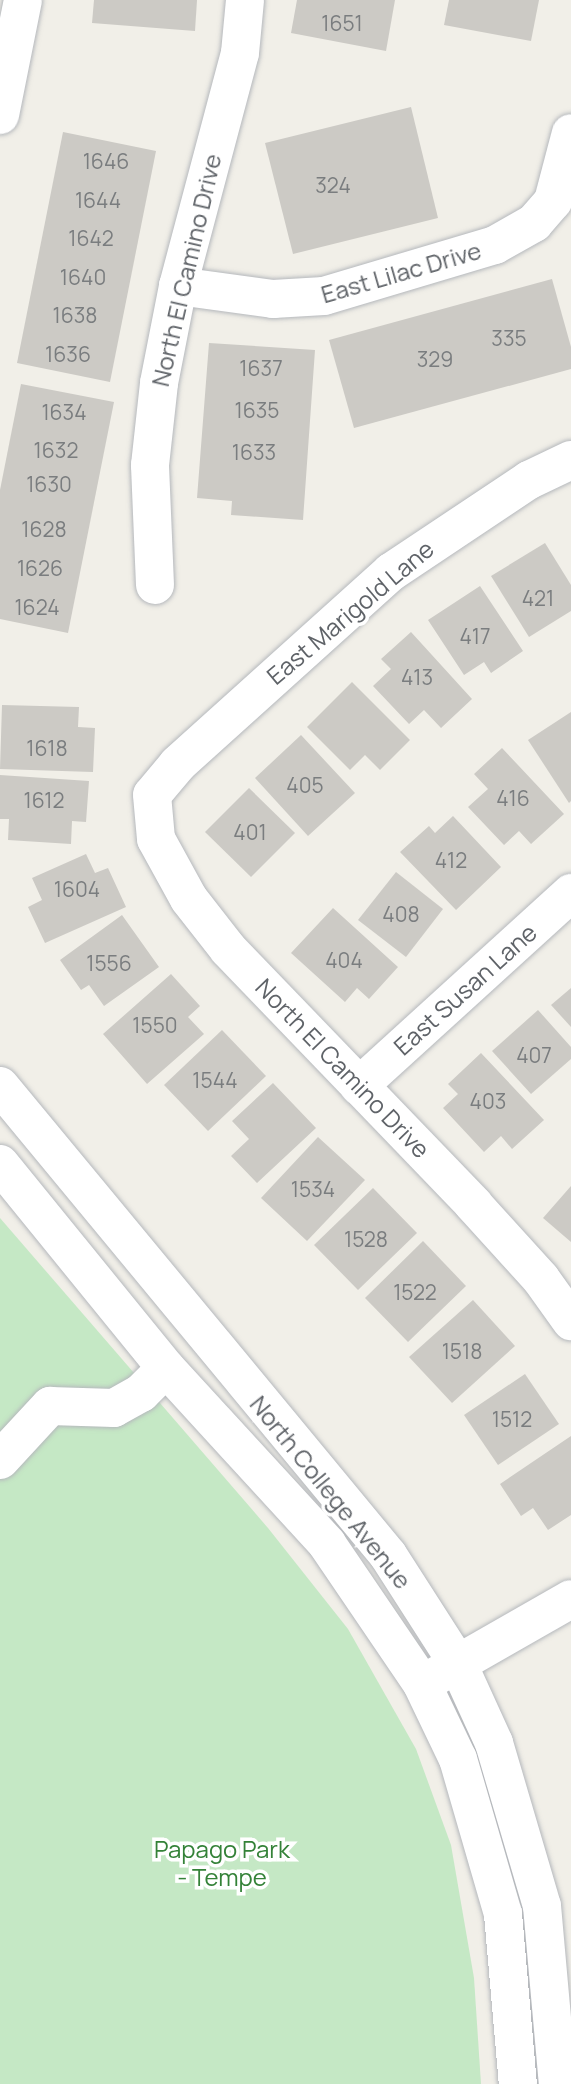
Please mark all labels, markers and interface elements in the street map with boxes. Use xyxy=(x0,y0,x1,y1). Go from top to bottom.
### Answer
house number: 1651 xyxy=(321,10,363,36)
house number: 1646 xyxy=(83,148,129,174)
street label: North El Camino Drive xyxy=(145,151,227,389)
house number: 324 xyxy=(315,172,351,198)
house number: 1644 xyxy=(75,187,121,213)
house number: 1642 xyxy=(68,225,114,251)
street label: East Lilac Drive xyxy=(318,235,484,309)
house number: 1640 xyxy=(60,264,106,290)
house number: 1638 xyxy=(52,302,98,328)
house number: 335 xyxy=(491,325,527,351)
house number: 1636 xyxy=(45,341,91,367)
house number: 329 xyxy=(417,346,453,372)
house number: 1637 xyxy=(239,355,283,381)
house number: 1635 xyxy=(235,397,279,423)
house number: 1634 xyxy=(41,399,87,425)
house number: 1632 xyxy=(34,437,78,463)
house number: 1633 xyxy=(232,439,276,465)
house number: 1630 xyxy=(26,471,72,497)
house number: 1628 xyxy=(21,516,67,542)
street label: East Marigold Lane xyxy=(261,534,439,690)
house number: 1626 xyxy=(17,555,63,581)
house number: 421 xyxy=(522,585,554,611)
house number: 1624 xyxy=(14,594,60,620)
house number: 417 xyxy=(459,623,491,649)
house number: 413 xyxy=(401,664,433,690)
house number: 1618 xyxy=(26,735,68,761)
house number: 405 xyxy=(286,772,324,798)
house number: 416 xyxy=(496,785,530,811)
house number: 1612 xyxy=(23,787,65,813)
house number: 401 xyxy=(233,819,267,845)
house number: 412 xyxy=(435,847,467,873)
house number: 1604 xyxy=(54,876,100,902)
house number: 408 xyxy=(382,901,420,927)
street label: East Susan Lane xyxy=(388,917,542,1061)
house number: 404 xyxy=(325,947,363,973)
house number: 1556 xyxy=(86,950,132,976)
street label: North El Camino Drive xyxy=(250,972,436,1164)
house number: 1550 xyxy=(132,1012,178,1038)
house number: 407 xyxy=(516,1042,552,1068)
house number: 1544 xyxy=(192,1067,238,1093)
house number: 403 xyxy=(470,1088,506,1114)
house number: 1534 xyxy=(291,1176,335,1202)
house number: 1528 xyxy=(344,1226,388,1252)
house number: 1522 xyxy=(393,1279,437,1305)
house number: 1518 xyxy=(442,1338,482,1364)
street label: North College Avenue xyxy=(244,1390,418,1594)
house number: 1512 xyxy=(492,1406,532,1432)
park label: Papago Park - Tempe xyxy=(154,1835,290,1891)

